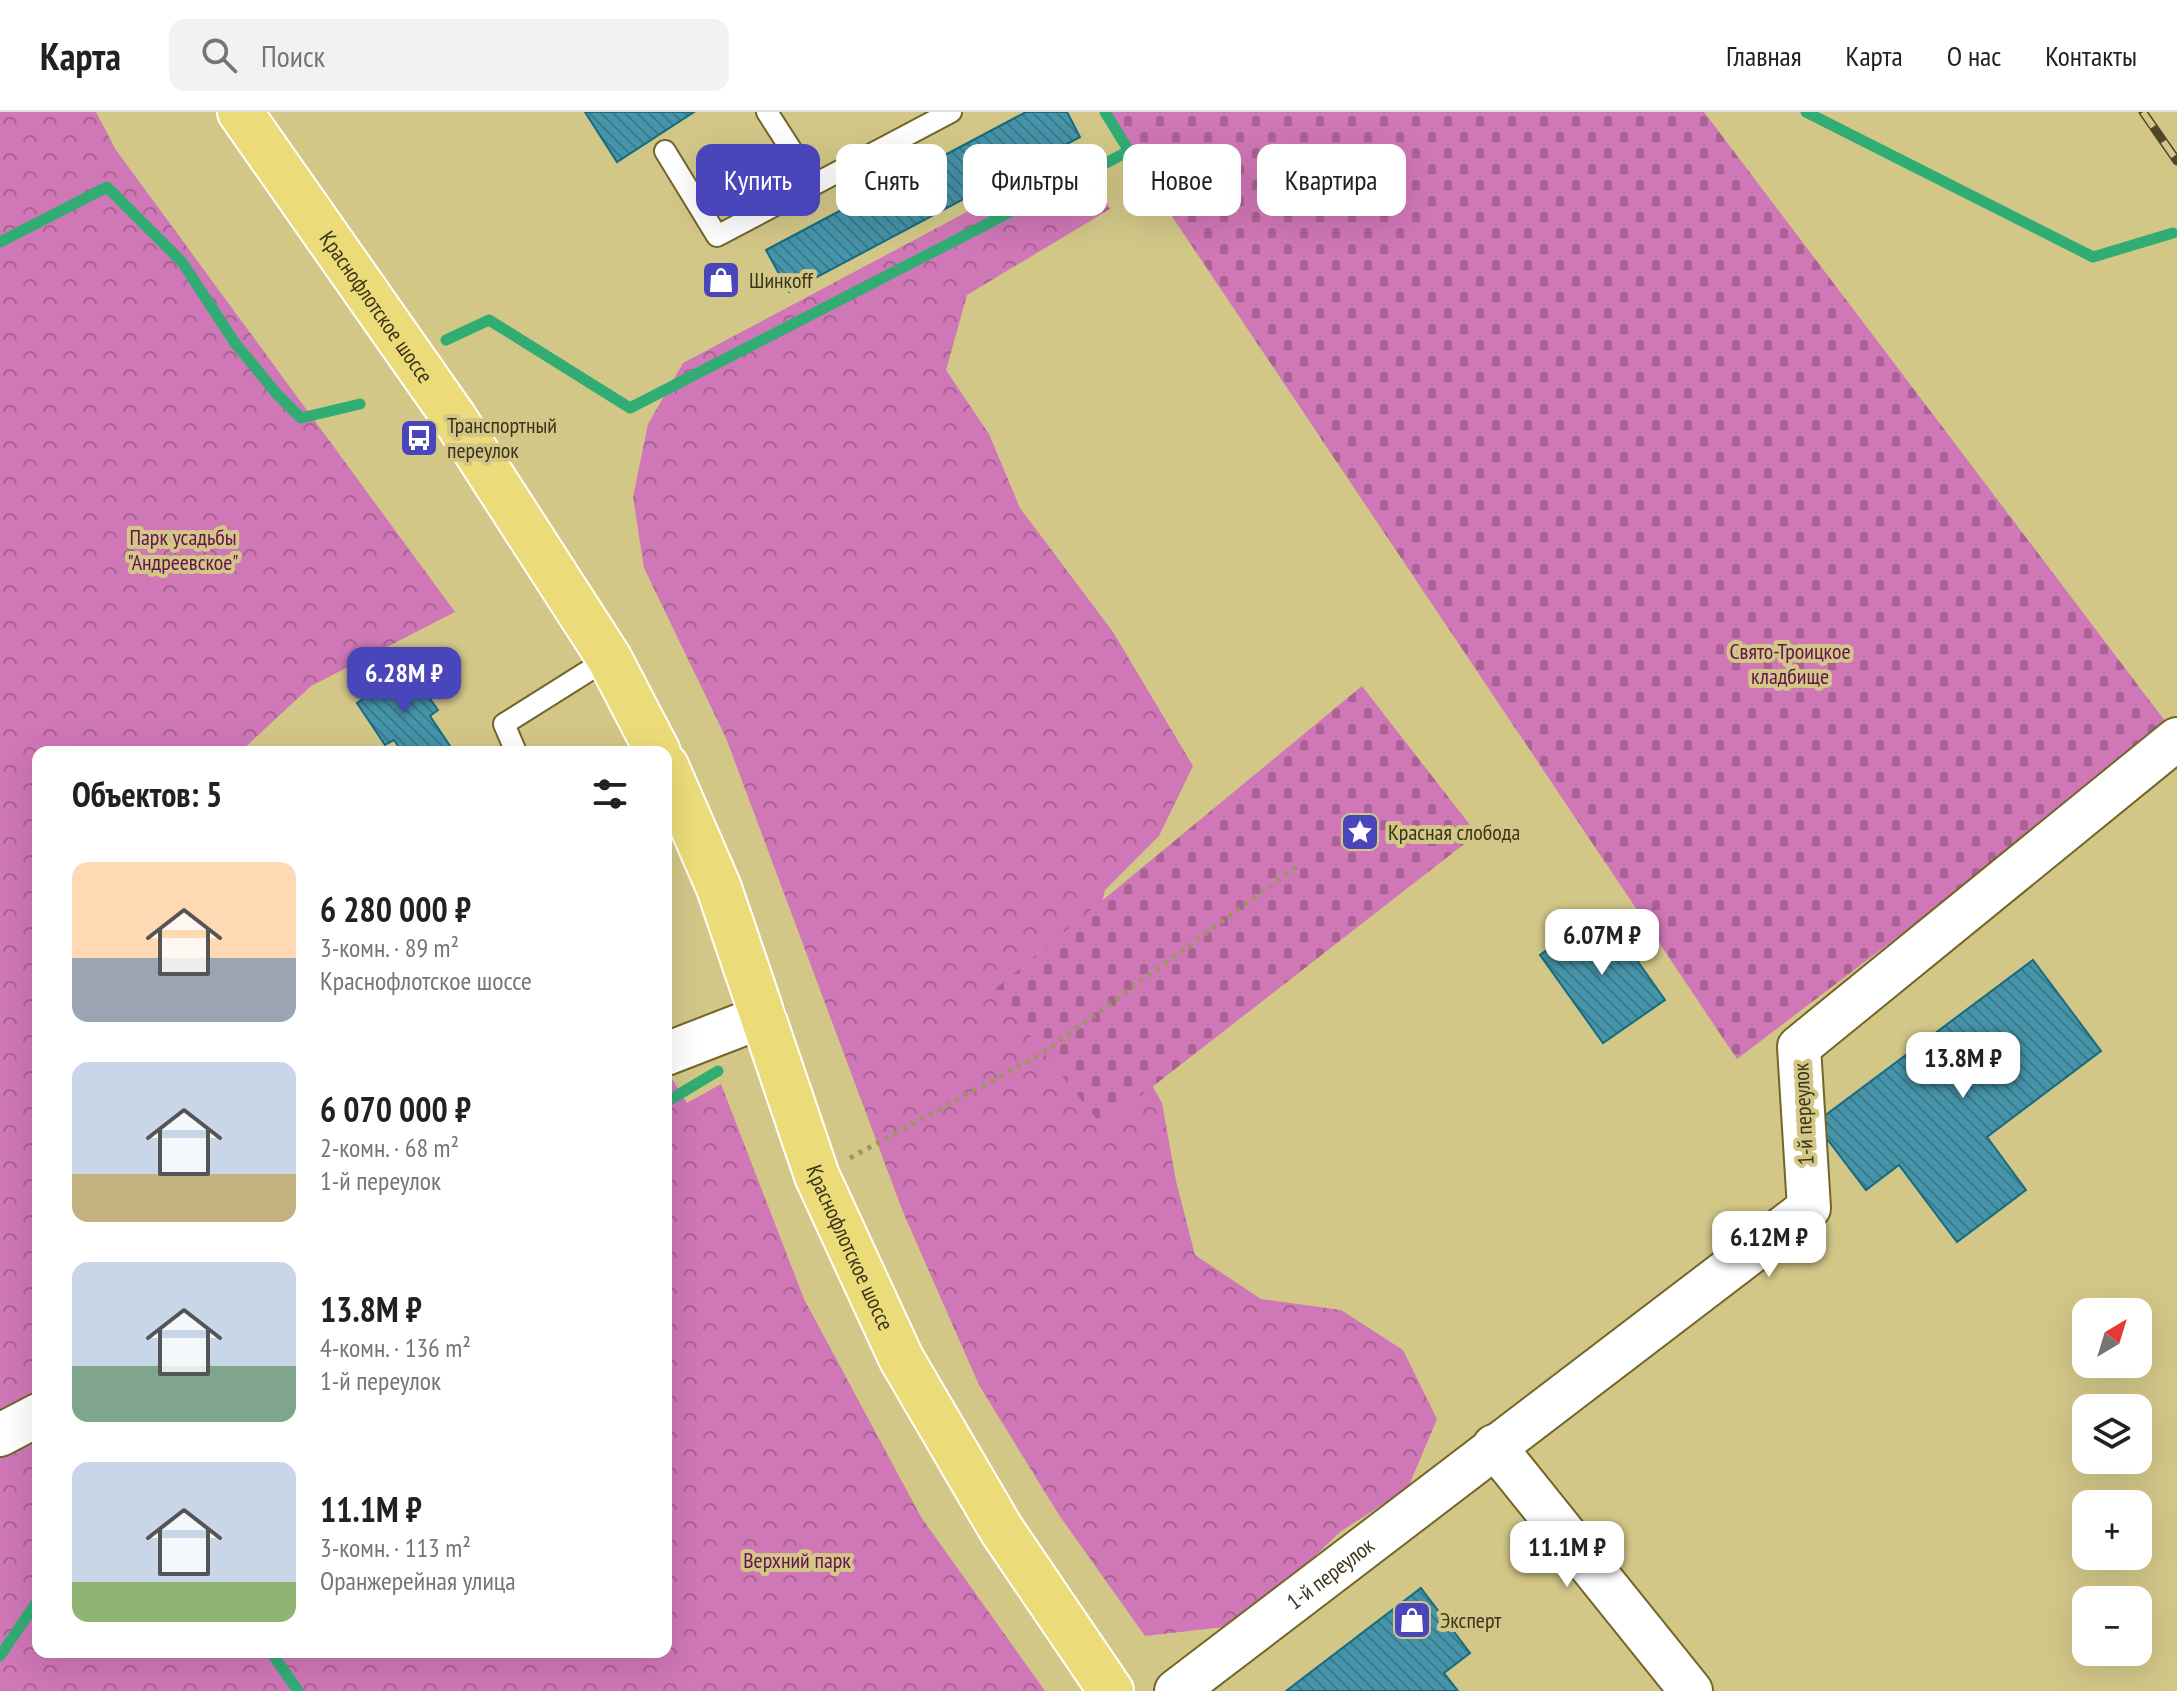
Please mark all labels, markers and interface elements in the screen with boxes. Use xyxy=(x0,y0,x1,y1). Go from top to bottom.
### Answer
search box xyxy=(169,19,729,91)
text: Карта xyxy=(40,31,121,80)
icon: search xyxy=(197,33,241,77)
text: Поиск xyxy=(261,36,325,75)
text: Главная xyxy=(1726,37,1802,74)
text: Карта xyxy=(1846,37,1903,74)
text: О нас xyxy=(1947,37,2001,74)
text: Контакты xyxy=(2045,37,2137,74)
chip: Купить xyxy=(696,144,820,216)
chip: Снять xyxy=(836,144,947,216)
chip: Фильтры xyxy=(963,144,1107,216)
chip: Новое xyxy=(1123,144,1241,216)
chip: Квартира xyxy=(1257,144,1406,216)
street label: Краснофлотское шоссе xyxy=(314,225,440,388)
shop icon: Шинкoff xyxy=(700,259,742,301)
place label: Шинкoff xyxy=(749,266,814,294)
place label: Транспортный переулок xyxy=(447,411,557,464)
bus stop icon: Транспортный переулок xyxy=(398,417,440,459)
park label: Парк усадьбы "Андреевское" xyxy=(128,523,238,576)
park label: Свято-Троицкое кладбище xyxy=(1729,637,1851,690)
pin: 6.28M ₽ xyxy=(330,647,478,715)
text: 6.28M ₽ xyxy=(365,656,443,689)
text: Объектов: 5 xyxy=(72,772,222,816)
icon: filters xyxy=(588,772,632,816)
place icon: Красная слобода xyxy=(1339,811,1381,853)
place label: Красная слобода xyxy=(1388,818,1520,846)
text: 6 280 000 ₽ xyxy=(320,887,471,931)
icon: home xyxy=(136,894,232,990)
pin: 6.07M ₽ xyxy=(1528,909,1676,977)
text: 6.07M ₽ xyxy=(1563,918,1641,951)
text: 3-комн. · 89 m² xyxy=(320,931,459,964)
text: Краснофлотское шоссе xyxy=(320,964,532,997)
pin: 13.8M ₽ xyxy=(1889,1032,2037,1100)
text: 13.8M ₽ xyxy=(1924,1041,2002,1074)
street label: 1-й переулок xyxy=(1786,1062,1820,1166)
text: 6 070 000 ₽ xyxy=(320,1087,471,1131)
icon: home xyxy=(136,1094,232,1190)
text: 2-комн. · 68 m² xyxy=(320,1131,459,1164)
street label: Краснофлотское шоссе xyxy=(800,1161,900,1335)
text: 1-й переулок xyxy=(320,1164,441,1197)
pin: 6.12M ₽ xyxy=(1695,1211,1843,1279)
text: 6.12M ₽ xyxy=(1730,1220,1808,1253)
text: 13.8M ₽ xyxy=(320,1287,422,1331)
icon: home xyxy=(136,1294,232,1390)
north arrow xyxy=(2072,1298,2152,1378)
map controls xyxy=(2072,1298,2152,1666)
text: 4-комн. · 136 m² xyxy=(320,1331,471,1364)
text: 1-й переулок xyxy=(320,1364,441,1397)
button: layers xyxy=(2072,1394,2152,1474)
text: 11.1M ₽ xyxy=(320,1487,422,1531)
button: + xyxy=(2072,1490,2152,1570)
icon: home xyxy=(136,1494,232,1590)
pin: 11.1M ₽ xyxy=(1493,1521,1641,1589)
text: 11.1M ₽ xyxy=(1528,1530,1606,1563)
text: 3-комн. · 113 m² xyxy=(320,1531,471,1564)
street label: 1-й переулок xyxy=(1281,1531,1380,1616)
park label: Верхний парк xyxy=(743,1546,851,1574)
text: Оранжерейная улица xyxy=(320,1564,516,1597)
button: − xyxy=(2072,1586,2152,1666)
shop icon: Эксперт xyxy=(1391,1599,1433,1641)
place label: Эксперт xyxy=(1440,1606,1502,1634)

